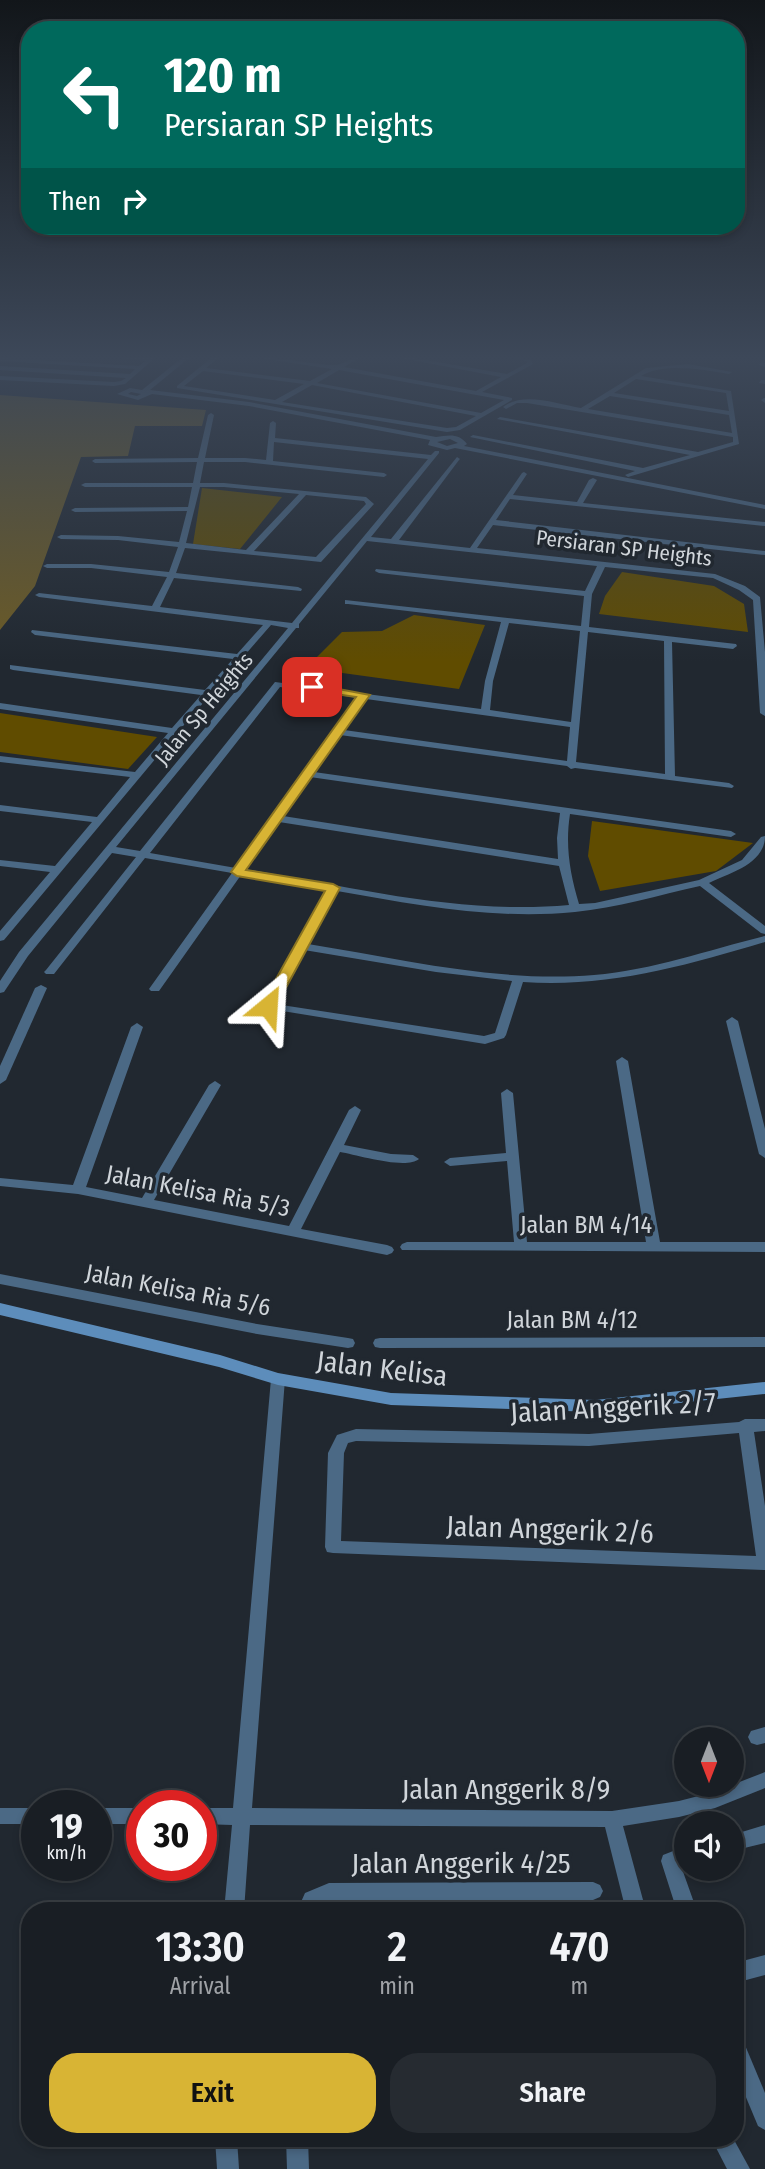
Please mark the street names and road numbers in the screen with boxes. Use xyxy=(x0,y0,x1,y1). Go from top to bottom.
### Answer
street label: Persiaran SP Heights xyxy=(535,524,713,572)
street label: Jalan Sp Heights xyxy=(149,647,259,771)
street label: Jalan Kelisa Ria 5/3 xyxy=(104,1159,292,1223)
street label: Jalan BM 4/14 xyxy=(520,1211,652,1239)
street label: Jalan Kelisa Ria 5/6 xyxy=(83,1258,273,1322)
street label: Jalan BM 4/12 xyxy=(506,1306,638,1334)
street label: Jalan Kelisa xyxy=(315,1344,449,1393)
street label: Jalan Anggerik 2/7 xyxy=(509,1386,717,1429)
street label: Jalan Anggerik 2/6 xyxy=(446,1509,654,1550)
street label: Jalan Anggerik 8/9 xyxy=(402,1773,610,1806)
street label: Jalan Anggerik 4/25 xyxy=(351,1847,571,1880)

